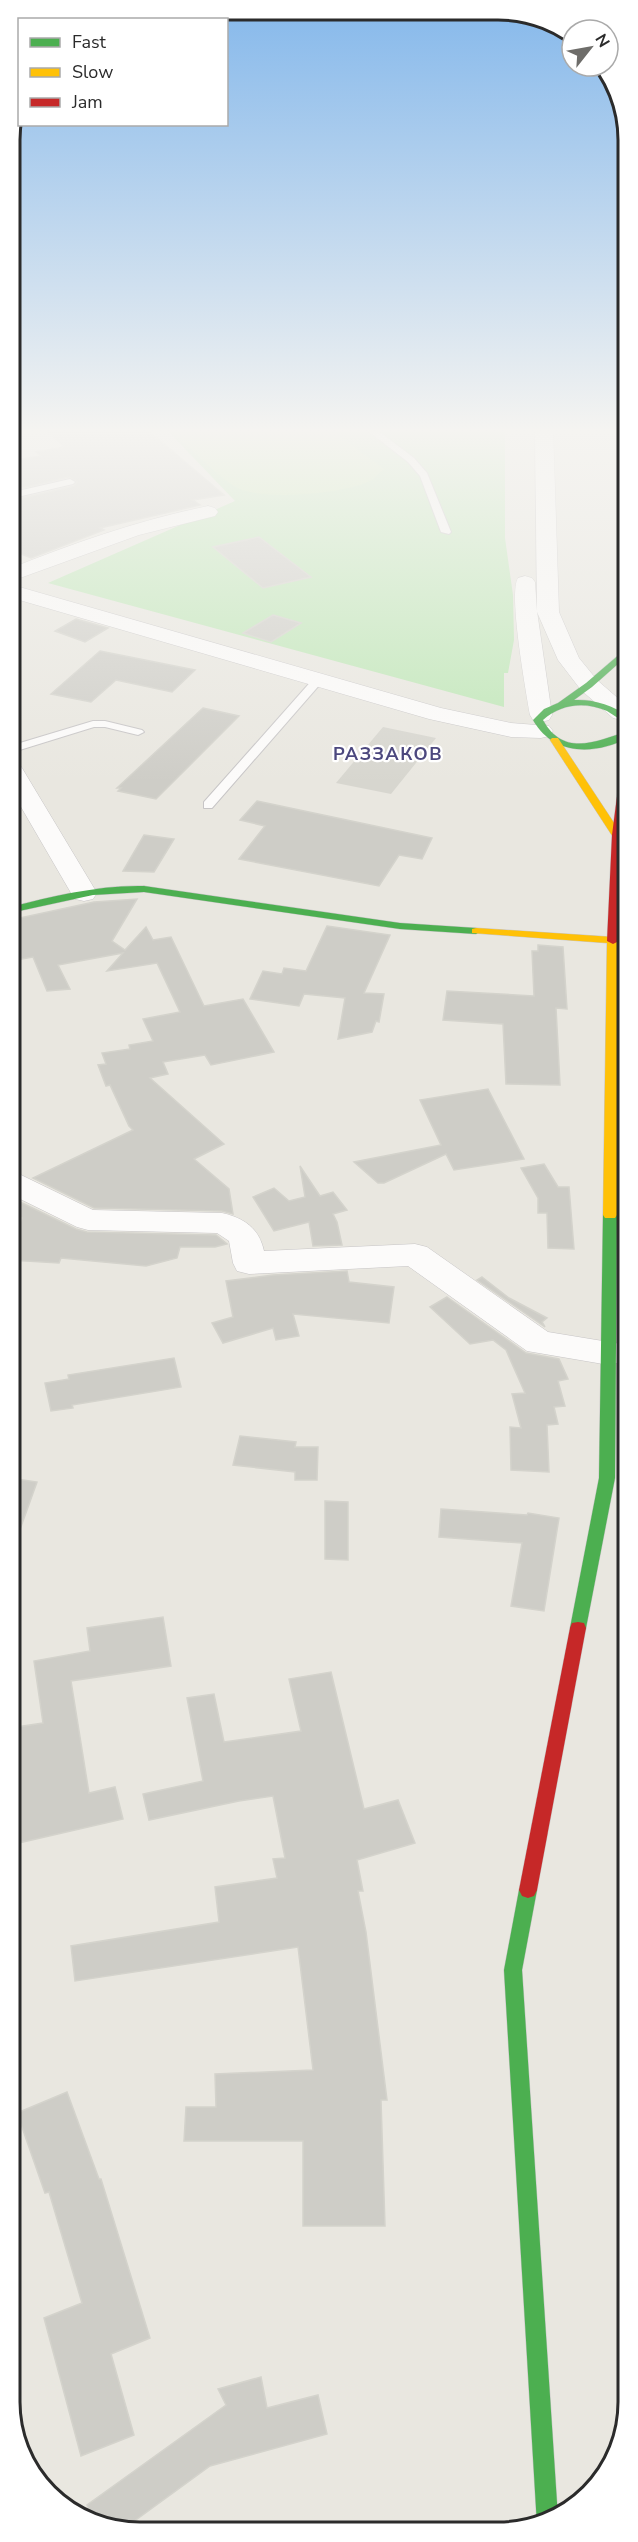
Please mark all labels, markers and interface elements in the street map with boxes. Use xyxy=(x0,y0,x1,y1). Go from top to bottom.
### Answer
legend xyxy=(18,18,228,126)
north arrow xyxy=(560,18,620,78)
text: Fast xyxy=(72,30,107,54)
text: N xyxy=(589,30,615,52)
text: Slow xyxy=(72,60,113,84)
text: Jam xyxy=(71,90,103,114)
district label: РАЗЗАКОВ xyxy=(333,742,443,766)

